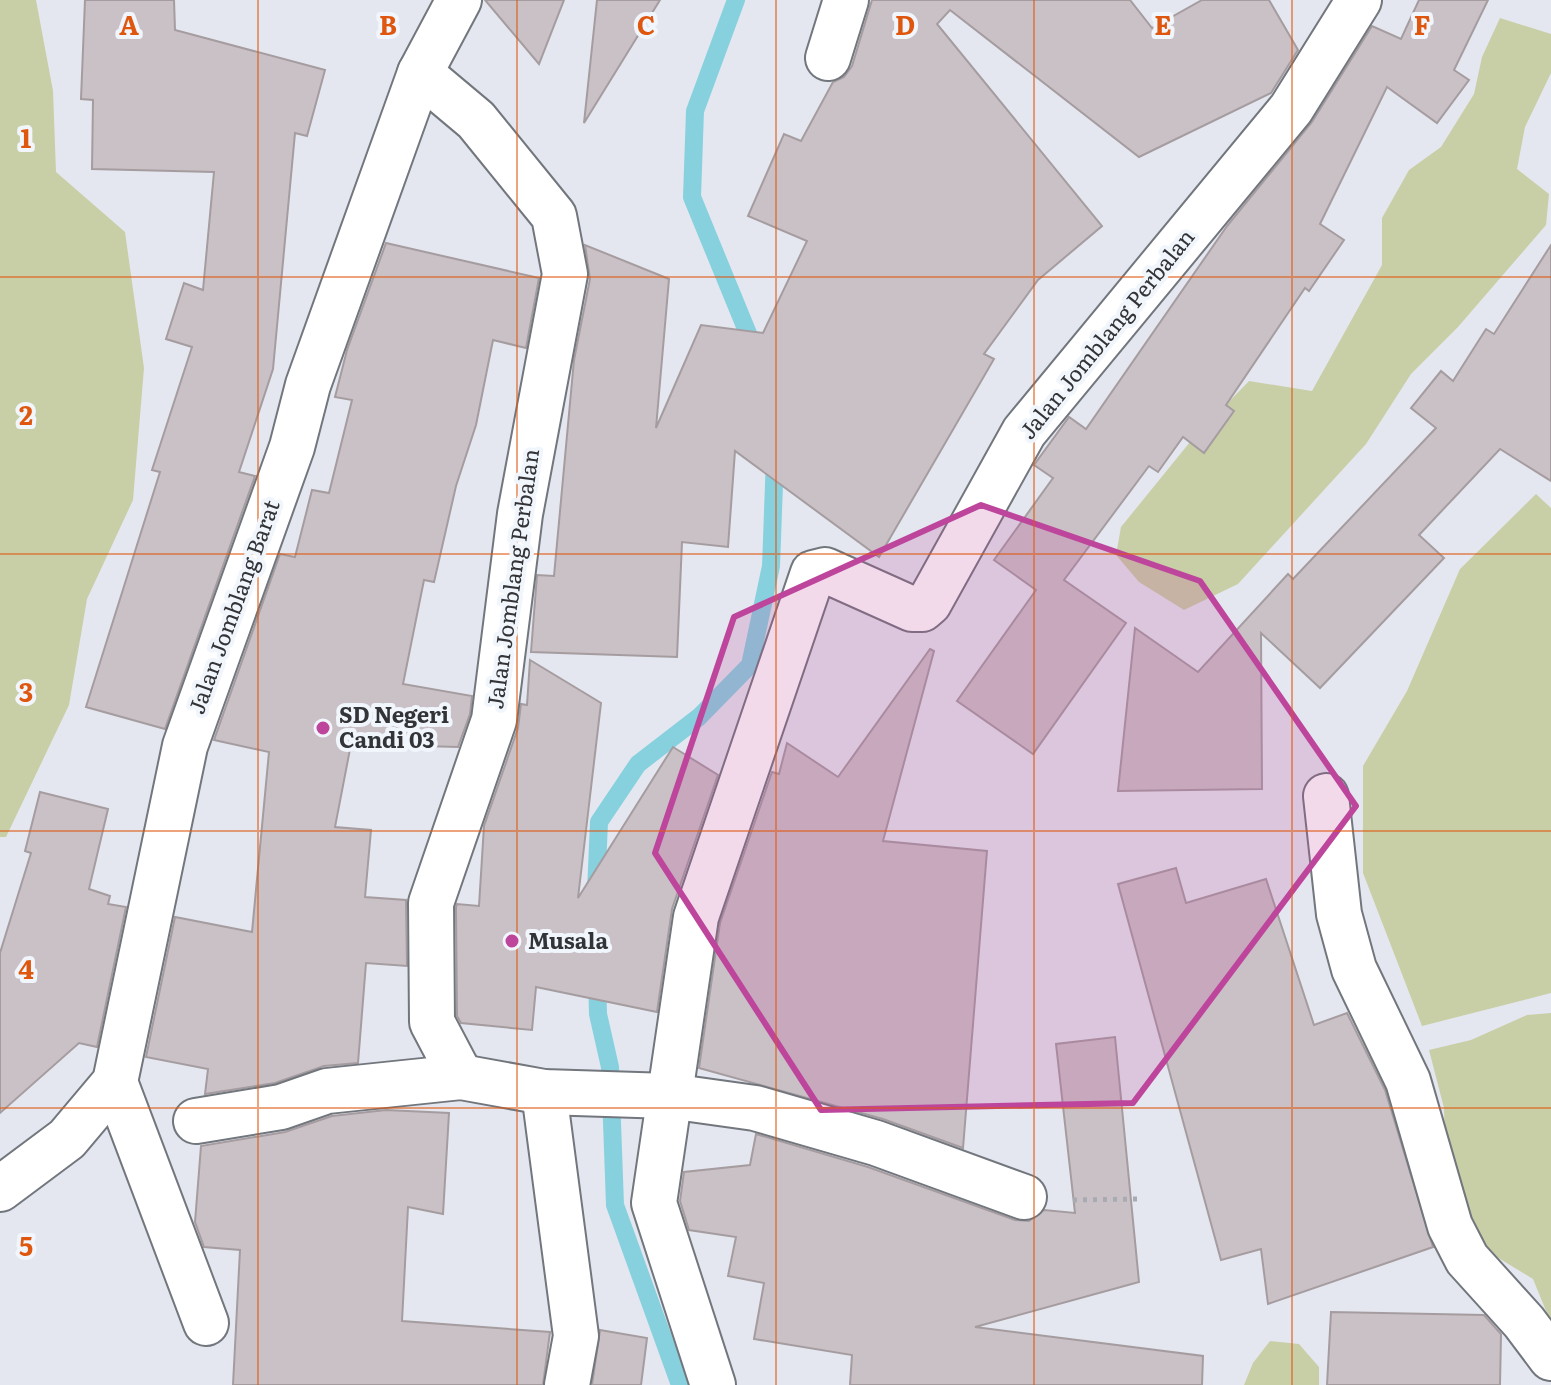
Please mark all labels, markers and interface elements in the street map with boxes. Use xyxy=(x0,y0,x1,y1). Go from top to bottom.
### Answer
text: A xyxy=(119,4,139,43)
text: B xyxy=(379,4,397,43)
text: C xyxy=(637,4,655,43)
text: D xyxy=(895,4,915,43)
text: E xyxy=(1154,4,1172,43)
text: F xyxy=(1414,4,1430,43)
text: 1 xyxy=(21,117,32,156)
street label: Jalan Jomblang Perbalan xyxy=(1010,221,1201,445)
text: 2 xyxy=(19,394,33,433)
street label: Jalan Jomblang Perbalan xyxy=(477,447,546,711)
street label: Jalan Jomblang Barat xyxy=(178,495,287,718)
text: 3 xyxy=(19,671,33,710)
place label: SD Negeri Candi 03 xyxy=(339,697,449,755)
marker: SD Negeri Candi 03 xyxy=(314,719,332,737)
place label: Musala xyxy=(528,923,608,956)
marker: Musala xyxy=(503,932,521,950)
text: 4 xyxy=(18,948,34,987)
text: 5 xyxy=(19,1225,33,1264)

